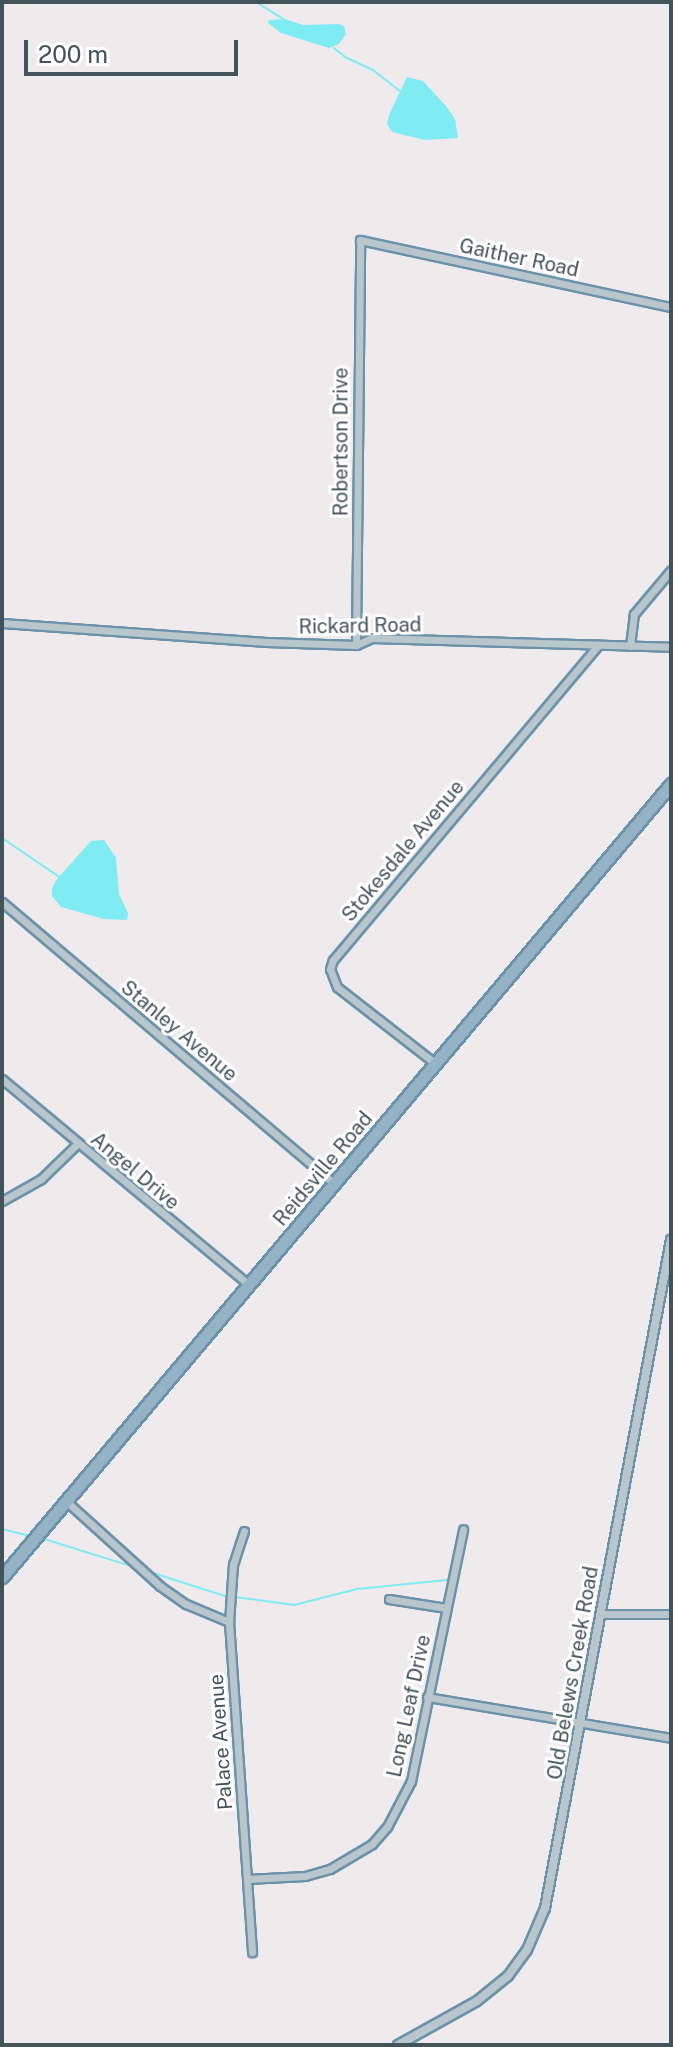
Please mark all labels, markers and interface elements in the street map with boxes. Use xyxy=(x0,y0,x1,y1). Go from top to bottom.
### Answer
scale bar xyxy=(28,24,242,74)
text: 200 m xyxy=(38,40,108,68)
street label: Gaither Road xyxy=(457,234,581,282)
street label: Robertson Drive xyxy=(329,368,353,516)
street label: Rickard Road xyxy=(298,613,422,639)
street label: Stokesdale Avenue xyxy=(337,775,469,927)
street label: Stanley Avenue xyxy=(116,975,242,1087)
street label: Reidsville Road xyxy=(268,1107,378,1231)
street label: Angel Drive xyxy=(86,1127,184,1215)
street label: Old Belews Creek Road xyxy=(542,1564,604,1782)
street label: Long Leaf Drive xyxy=(382,1633,436,1779)
street label: Palace Avenue xyxy=(204,1673,238,1811)

